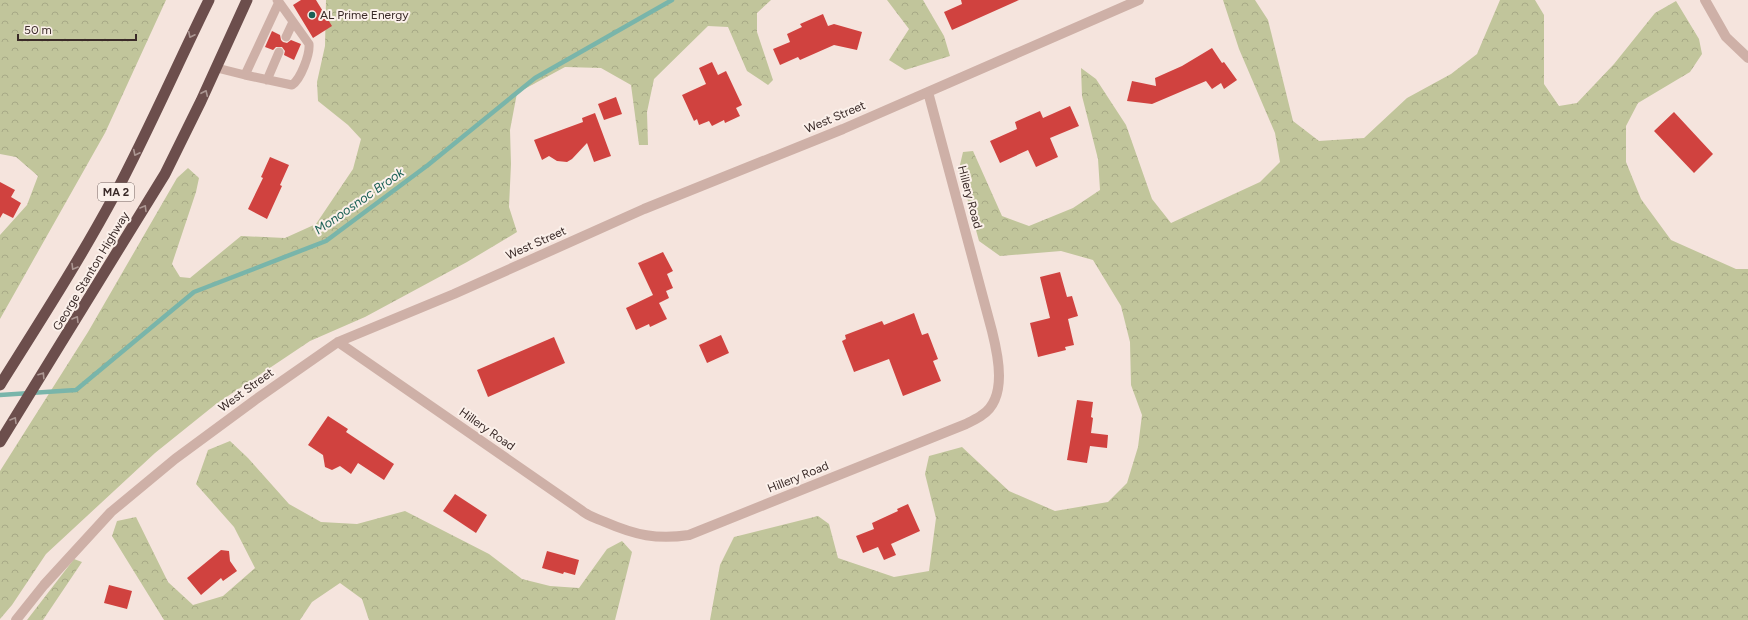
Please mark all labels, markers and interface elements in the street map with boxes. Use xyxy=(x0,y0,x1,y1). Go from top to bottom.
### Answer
place label: AL Prime Energy xyxy=(320,8,409,22)
marker: AL Prime Energy xyxy=(307,10,317,20)
scale bar xyxy=(18,16,136,42)
text: 50 m xyxy=(24,23,52,37)
one-way arrow xyxy=(189,31,196,38)
one-way arrow xyxy=(200,90,208,98)
street label: West Street xyxy=(803,98,868,136)
one-way arrow xyxy=(133,148,141,156)
water label: Monoosnoc Brook xyxy=(311,164,407,238)
street label: Hillery Road xyxy=(955,164,985,230)
road number: MA 2 xyxy=(98,183,134,201)
one-way arrow xyxy=(139,205,147,212)
street label: George Stanton Highway xyxy=(50,208,132,333)
street label: West Street xyxy=(504,223,569,262)
one-way arrow xyxy=(71,263,78,270)
one-way arrow xyxy=(72,316,79,323)
street label: West Street xyxy=(216,365,276,415)
one-way arrow xyxy=(37,372,44,379)
street label: Hillery Road xyxy=(457,405,517,453)
one-way arrow xyxy=(9,417,16,424)
street label: Hillery Road xyxy=(765,458,831,496)

